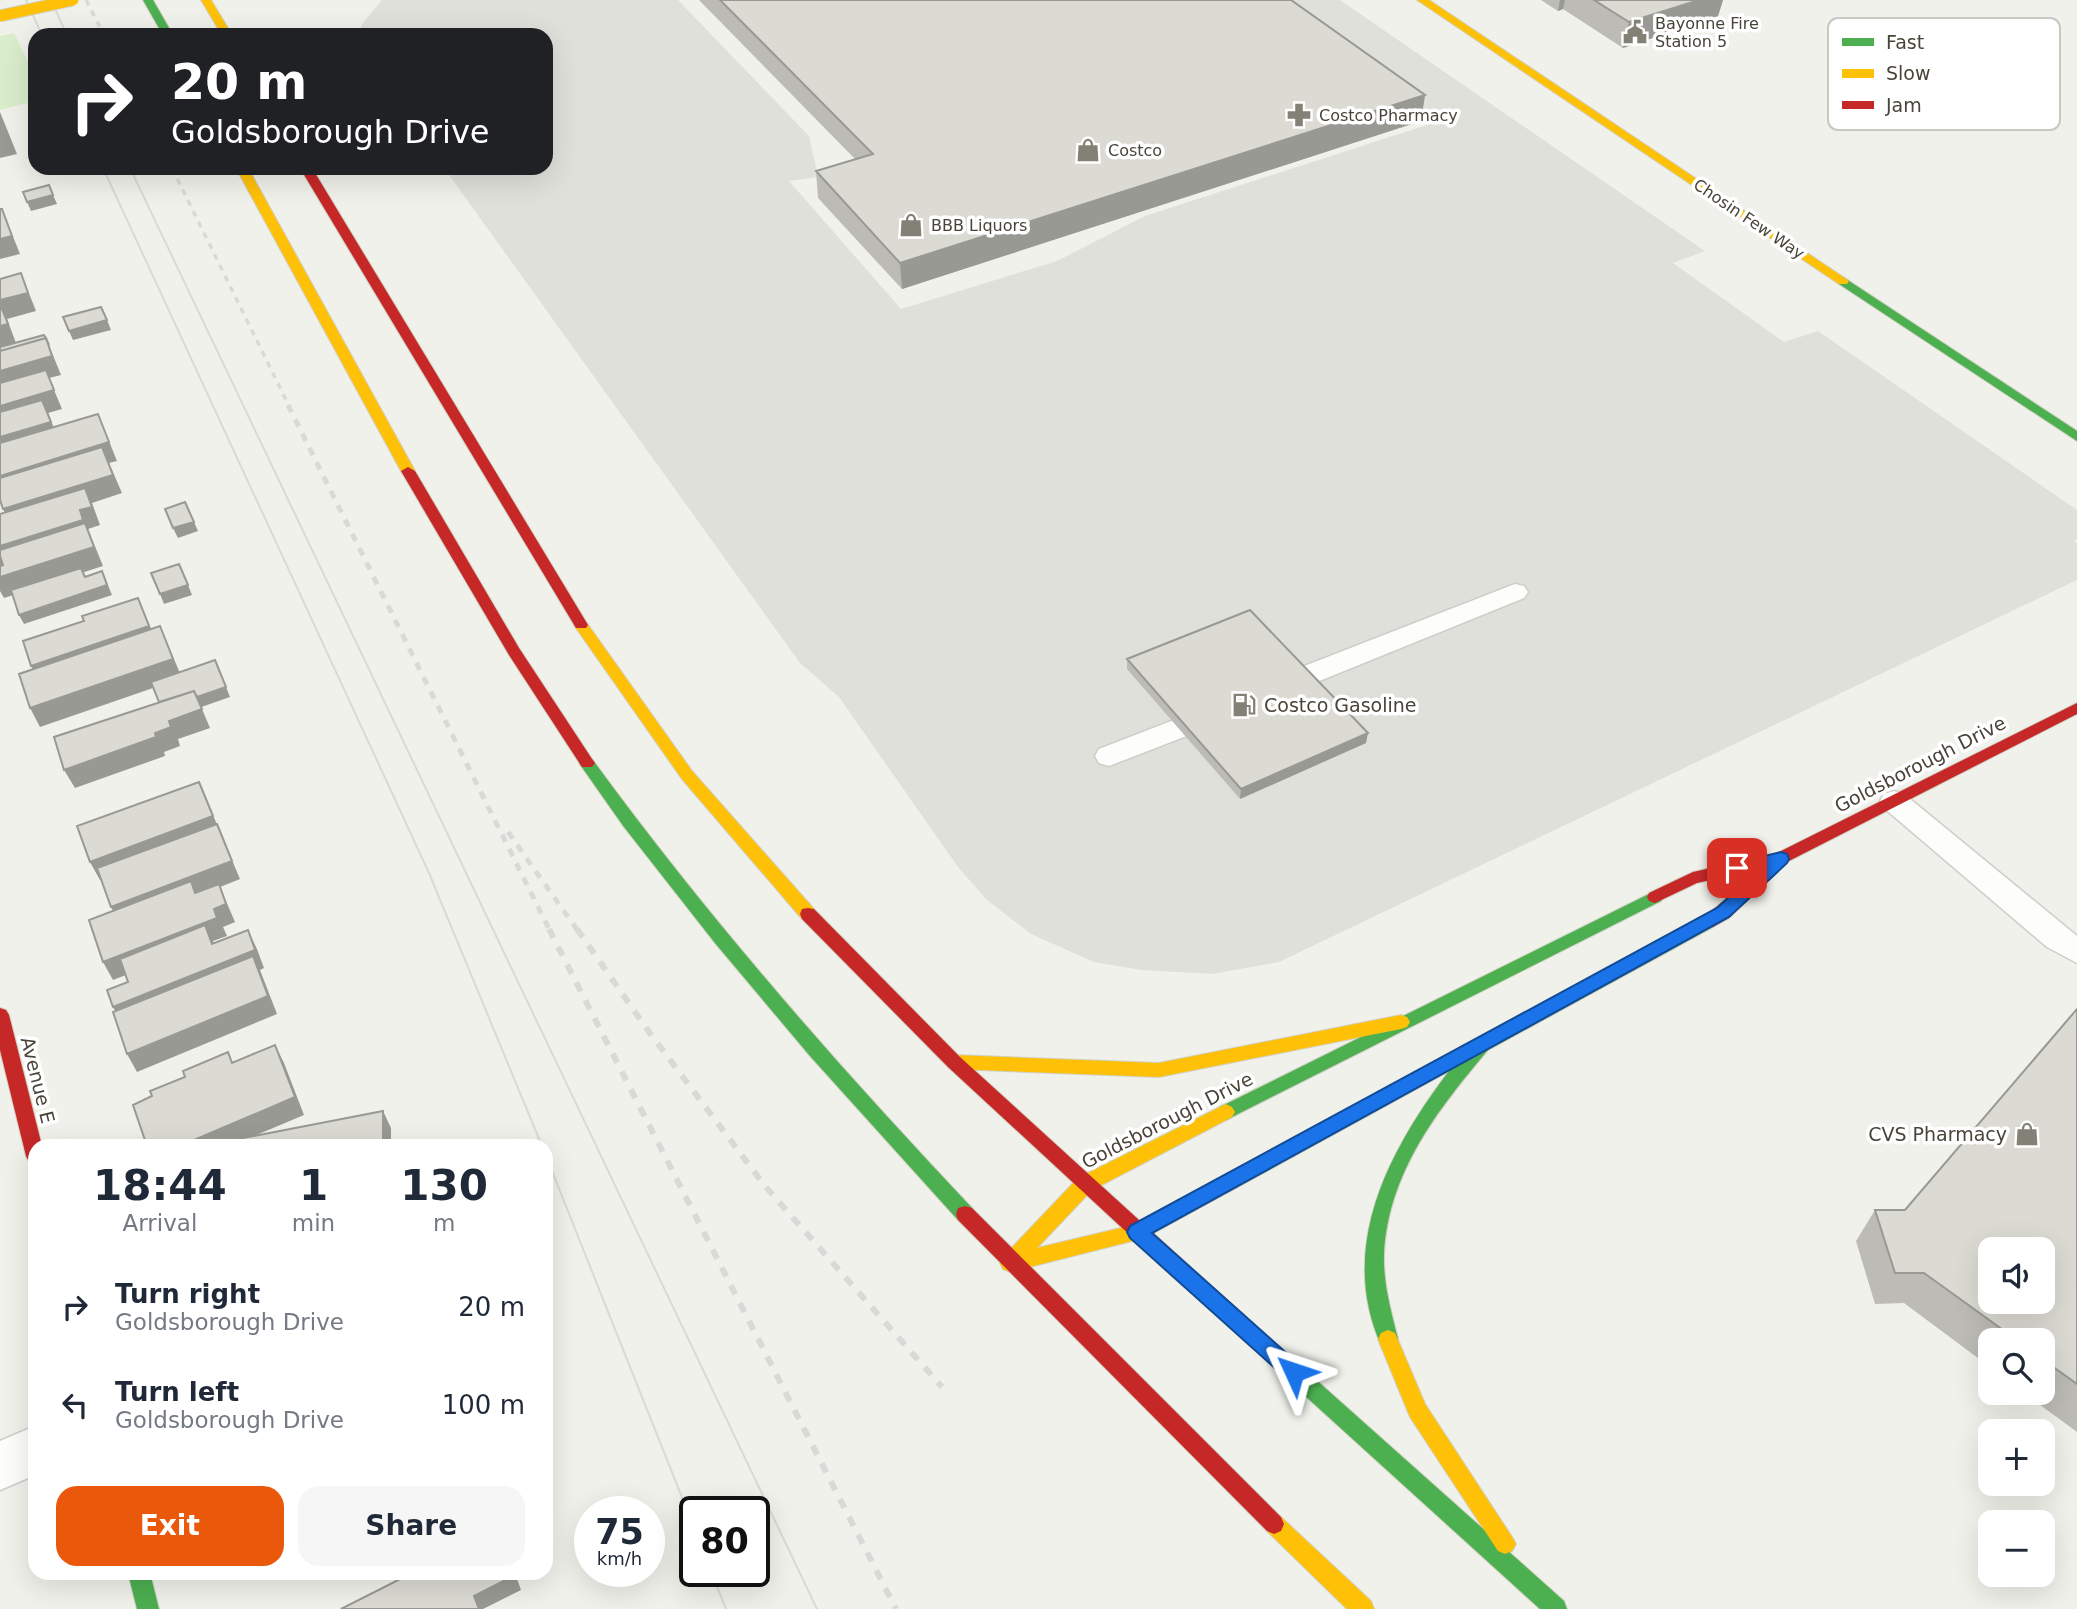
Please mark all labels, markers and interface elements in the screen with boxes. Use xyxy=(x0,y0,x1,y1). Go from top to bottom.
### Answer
place label: Bayonne Fire Station 5 xyxy=(1655,14,1759,51)
public building icon: Bayonne Fire Station 5 xyxy=(1621,18,1649,46)
legend xyxy=(1828,18,2060,130)
text: Fast xyxy=(1886,31,1924,53)
text: 20 m xyxy=(171,54,307,111)
icon: right xyxy=(56,56,147,147)
text: Slow xyxy=(1886,62,1931,84)
text: Jam xyxy=(1885,94,1922,116)
pharmacy icon: Costco Pharmacy xyxy=(1285,101,1313,129)
place label: Costco Pharmacy xyxy=(1319,106,1458,125)
text: Goldsborough Drive xyxy=(171,113,490,151)
shop icon: Costco xyxy=(1074,136,1102,164)
place label: Costco xyxy=(1108,141,1162,160)
street label: Chosin Few Way xyxy=(1690,175,1808,263)
shop icon: BBB Liquors xyxy=(897,211,925,239)
place label: BBB Liquors xyxy=(931,216,1027,235)
fuel station icon: Costco Gasoline xyxy=(1230,691,1258,719)
place label: Costco Gasoline xyxy=(1264,694,1417,716)
street label: Goldsborough Drive xyxy=(1831,711,2009,817)
pin xyxy=(1707,838,1767,898)
icon: arrive xyxy=(1718,849,1756,887)
street label: Avenue E xyxy=(17,1034,59,1126)
street label: Goldsborough Drive xyxy=(1078,1067,1256,1173)
shop icon: CVS Pharmacy xyxy=(2013,1120,2041,1148)
place label: CVS Pharmacy xyxy=(1868,1123,2007,1145)
text: 18:44 xyxy=(93,1161,227,1210)
text: 1 xyxy=(299,1161,328,1210)
text: 130 xyxy=(400,1161,488,1210)
text: Arrival xyxy=(123,1210,197,1236)
text: min xyxy=(292,1210,335,1236)
text: m xyxy=(433,1210,455,1236)
map controls xyxy=(1978,1237,2055,1587)
button: sound xyxy=(1978,1237,2055,1314)
text: Turn right xyxy=(115,1279,260,1309)
icon: right xyxy=(56,1288,94,1326)
text: 20 m xyxy=(458,1292,525,1322)
text: Goldsborough Drive xyxy=(115,1309,344,1335)
button: search xyxy=(1978,1328,2055,1405)
position arrow xyxy=(1257,1335,1331,1409)
text: Turn left xyxy=(115,1377,239,1407)
icon: left xyxy=(56,1386,94,1424)
text: 100 m xyxy=(442,1390,525,1420)
text: Goldsborough Drive xyxy=(115,1407,344,1433)
button: + xyxy=(1978,1419,2055,1496)
button: Exit xyxy=(56,1486,284,1566)
button: Share xyxy=(298,1486,525,1566)
speed limit sign: 80 xyxy=(679,1496,770,1587)
button: − xyxy=(1978,1510,2055,1587)
text: 75 xyxy=(595,1512,644,1552)
text: km/h xyxy=(597,1548,642,1569)

